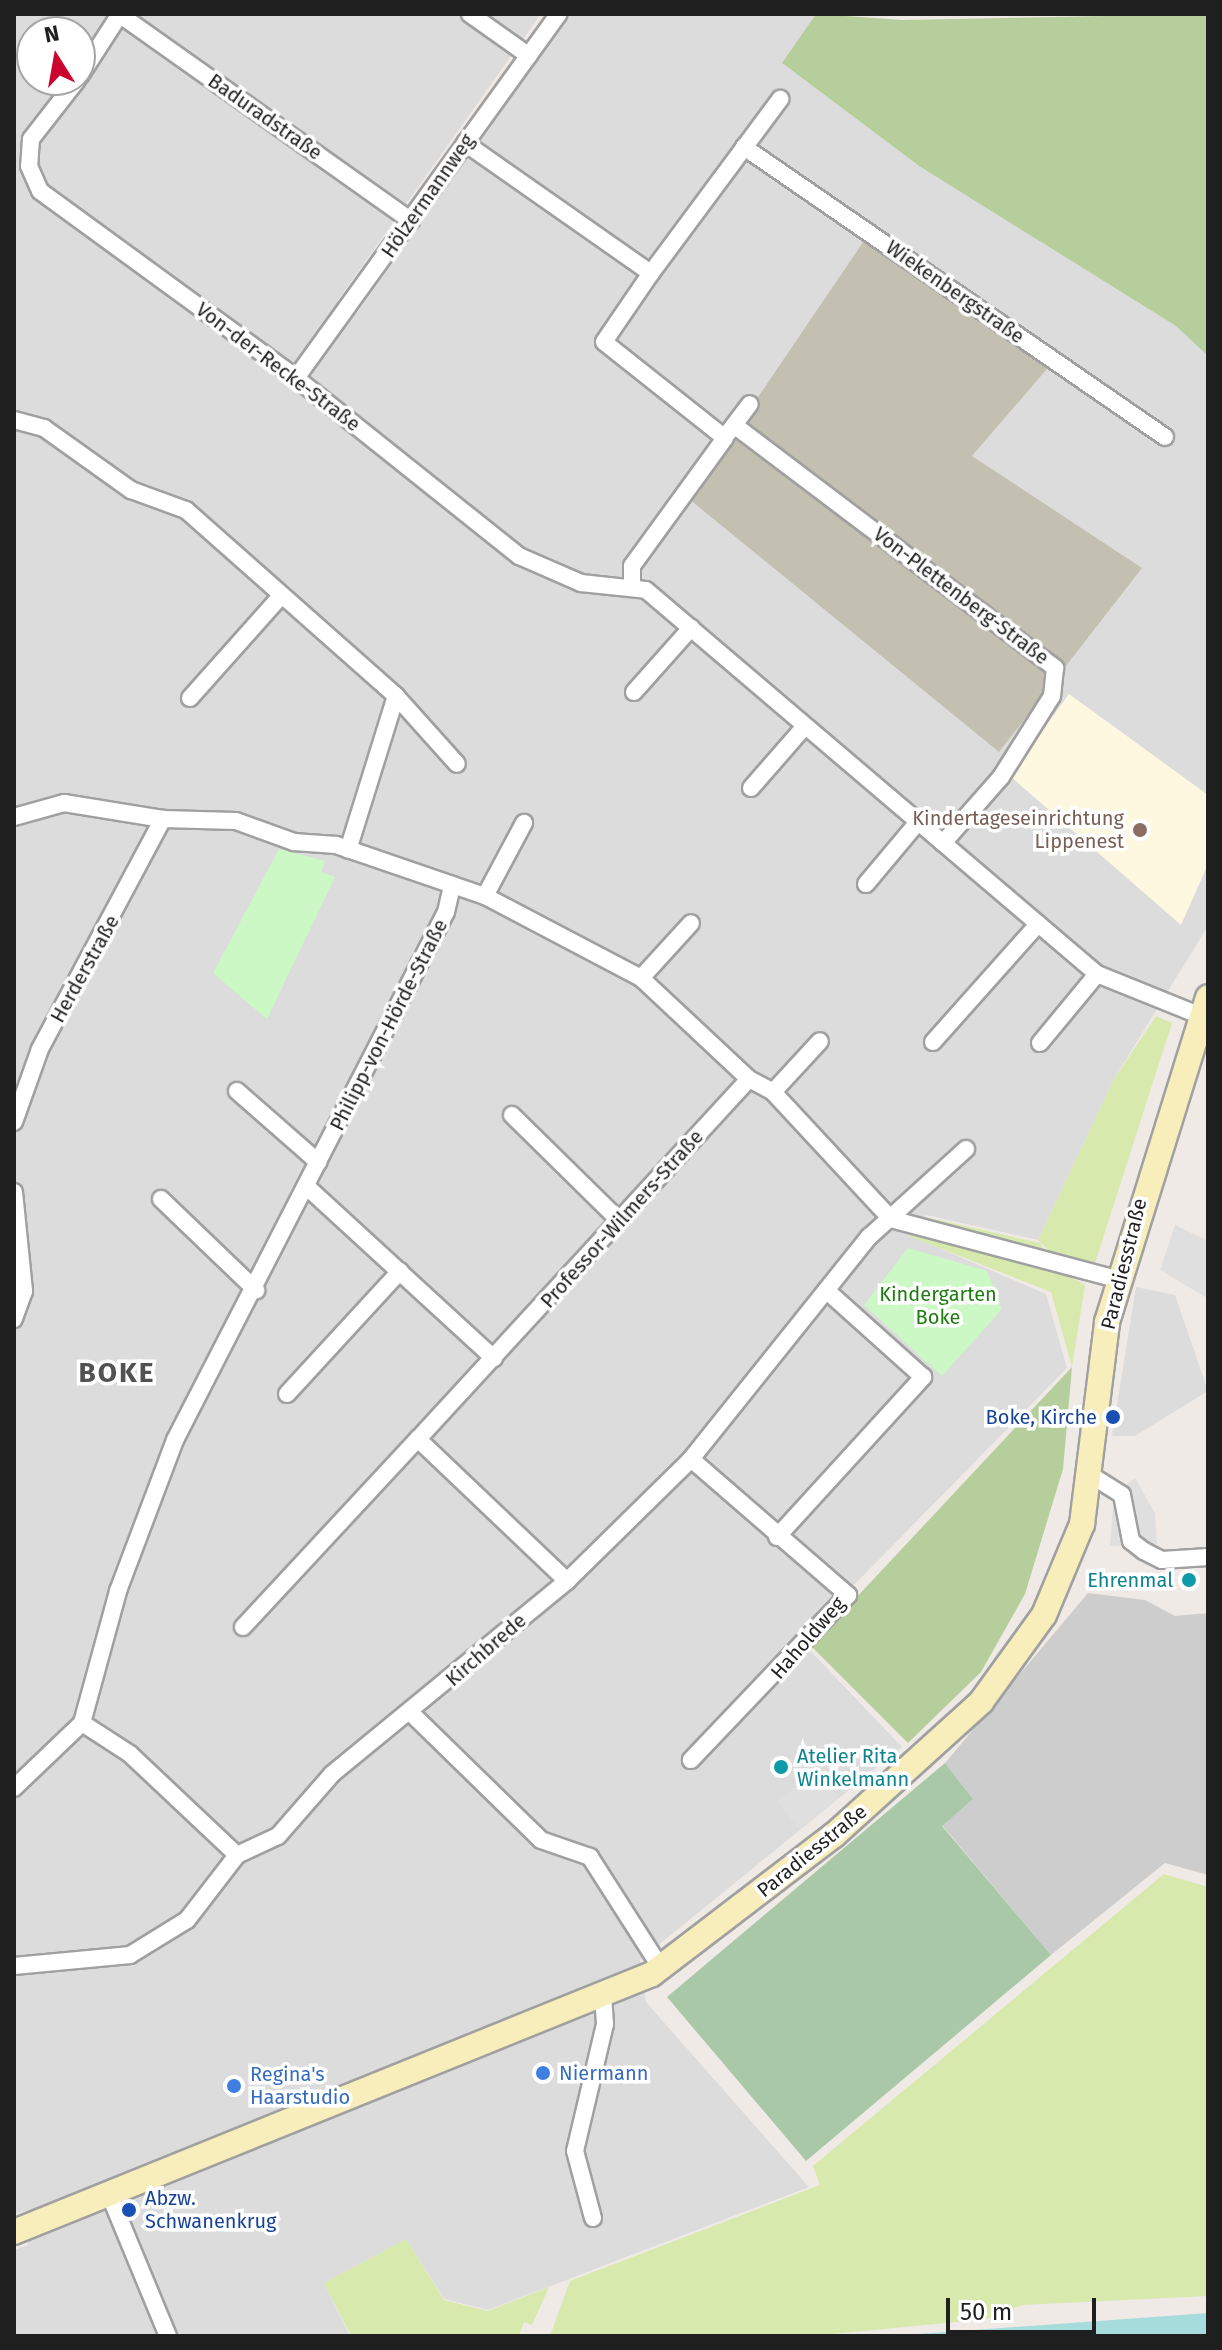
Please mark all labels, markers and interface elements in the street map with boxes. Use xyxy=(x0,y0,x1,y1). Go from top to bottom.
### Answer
north arrow xyxy=(16,16,96,96)
text: N xyxy=(42,19,61,49)
street label: Baduradstraße xyxy=(203,69,327,165)
street label: Hölzermannweg xyxy=(376,129,480,263)
street label: Wiekenbergstraße xyxy=(881,235,1029,349)
street label: Von-der-Recke-Straße xyxy=(191,297,365,437)
street label: Von-Plettenberg-Straße xyxy=(869,522,1053,670)
place label: Kindertageseinrichtung Lippenest xyxy=(912,806,1124,853)
marker: Kindertageseinrichtung Lippenest xyxy=(1131,821,1149,839)
street label: Herderstraße xyxy=(46,911,124,1027)
street label: Philipp-von-Hörde-Straße xyxy=(325,915,453,1135)
street label: Professor-Wilmers-Straße xyxy=(536,1125,708,1313)
street label: Paradiesstraße xyxy=(1096,1196,1152,1332)
park label: Kindergarten Boke xyxy=(879,1283,997,1330)
district label: BOKE xyxy=(78,1356,156,1390)
place label: Boke, Kirche xyxy=(986,1405,1097,1429)
marker: Boke, Kirche xyxy=(1104,1408,1122,1426)
place label: Ehrenmal xyxy=(1087,1568,1173,1592)
marker: Ehrenmal xyxy=(1180,1571,1198,1589)
street label: Haholdweg xyxy=(766,1592,850,1684)
street label: Kirchbrede xyxy=(441,1609,531,1691)
place label: Atelier Rita Winkelmann xyxy=(797,1744,909,1791)
marker: Atelier Rita Winkelmann xyxy=(772,1758,790,1776)
street label: Paradiesstraße xyxy=(752,1799,872,1903)
place label: Niermann xyxy=(559,2061,648,2085)
place label: Regina's Haarstudio xyxy=(250,2062,350,2109)
marker: Niermann xyxy=(534,2064,552,2082)
marker: Regina's Haarstudio xyxy=(225,2077,243,2095)
place label: Abzw. Schwanenkrug xyxy=(145,2186,276,2233)
marker: Abzw. Schwanenkrug xyxy=(120,2201,138,2219)
scale bar xyxy=(950,2282,1100,2332)
text: 50 m xyxy=(960,2298,1012,2326)

